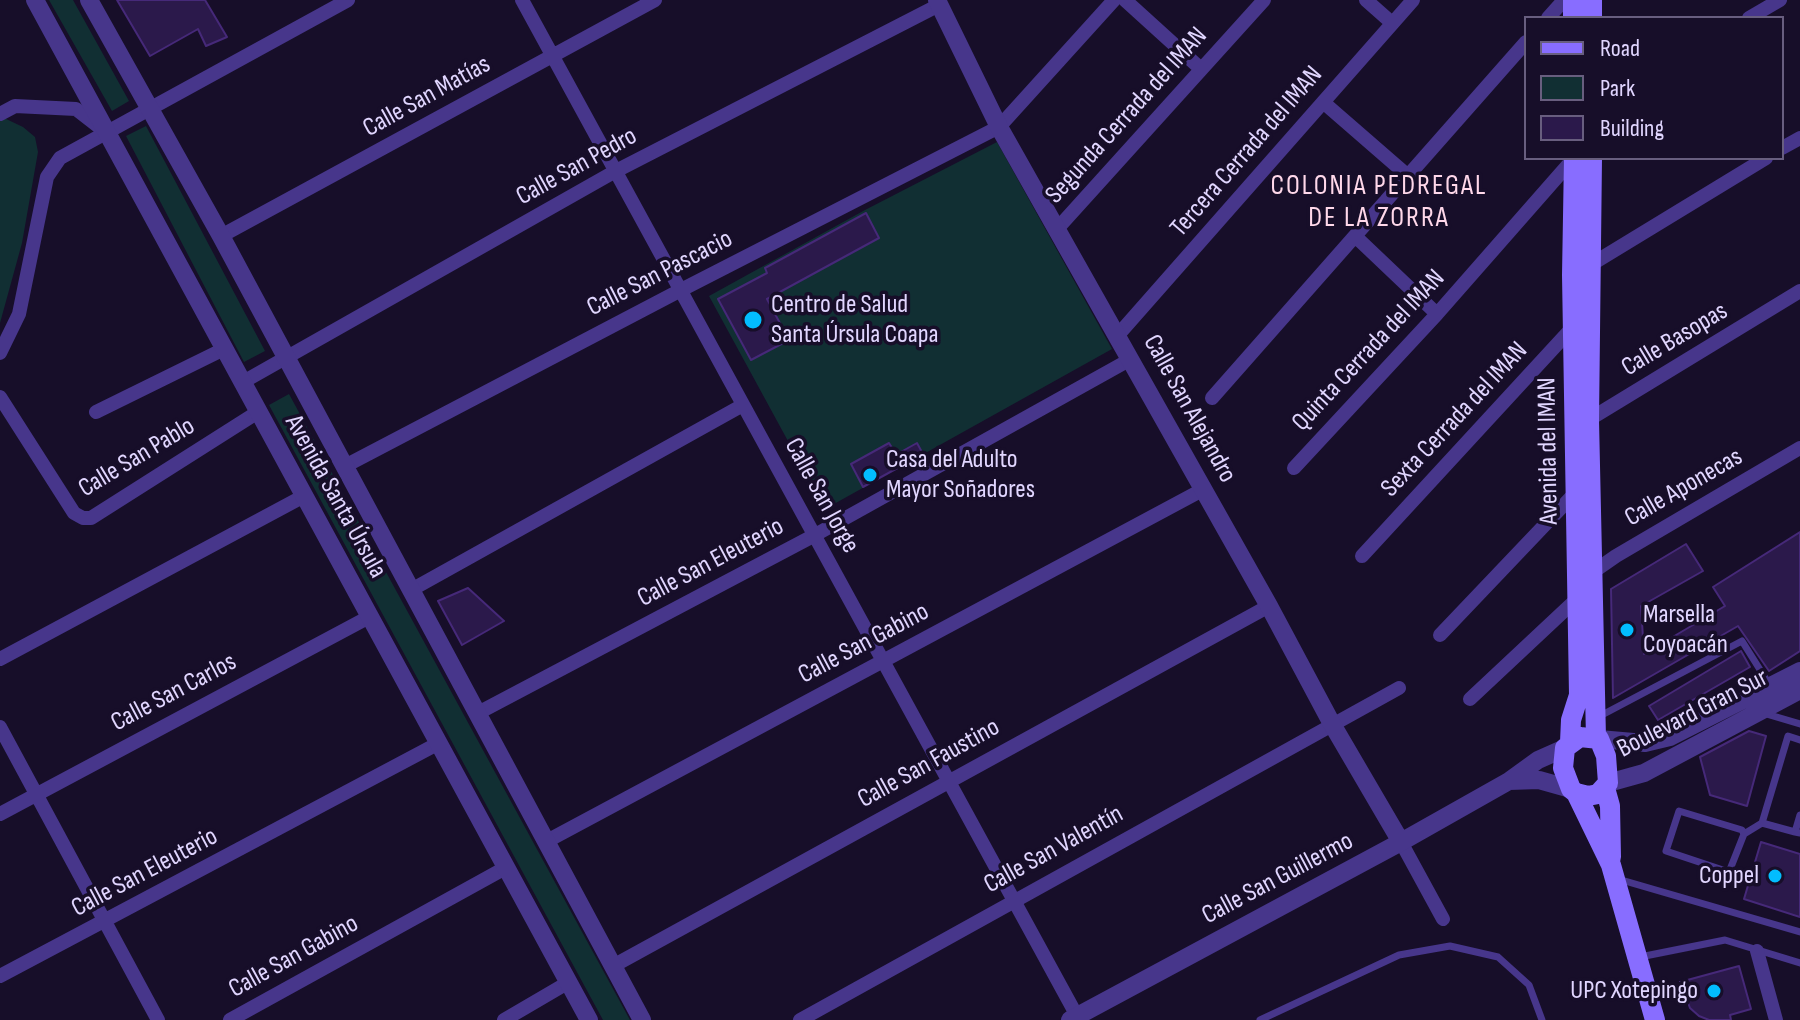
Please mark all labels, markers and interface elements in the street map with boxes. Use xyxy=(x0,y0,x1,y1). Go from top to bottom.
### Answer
legend xyxy=(1524,16,1784,160)
street label: Segunda Cerrada del IMAN xyxy=(1040,21,1214,211)
text: Road xyxy=(1600,34,1640,63)
street label: Calle San Matías xyxy=(358,49,496,145)
street label: Tercera Cerrada del IMAN xyxy=(1164,60,1330,244)
text: Park xyxy=(1600,74,1635,103)
text: Building xyxy=(1600,114,1664,143)
street label: Calle San Pedro xyxy=(511,121,643,213)
district label: COLONIA PEDREGAL DE LA ZORRA xyxy=(1271,170,1487,236)
street label: Calle San Pascacio xyxy=(582,224,738,324)
street label: Quinta Cerrada del IMAN xyxy=(1286,264,1452,438)
place label: Centro de Salud Santa Úrsula Coapa xyxy=(771,289,938,350)
street label: Calle Basopas xyxy=(1616,296,1734,384)
marker: Centro de Salud Santa Úrsula Coapa xyxy=(742,309,764,331)
street label: Calle San Alejandro xyxy=(1136,330,1242,488)
street label: Sexta Cerrada del IMAN xyxy=(1375,336,1535,504)
street label: Avenida del IMAN xyxy=(1532,377,1566,525)
street label: Avenida Santa Úrsula xyxy=(277,410,393,584)
street label: Calle San Pablo xyxy=(73,411,201,505)
street label: Calle San Jorge xyxy=(777,433,865,559)
street label: Calle Aponecas xyxy=(1620,442,1748,534)
place label: Casa del Adulto Mayor Soñadores xyxy=(886,444,1035,506)
marker: Casa del Adulto Mayor Soñadores xyxy=(861,466,879,484)
street label: Calle San Eleuterio xyxy=(633,511,789,615)
street label: Calle San Gabino xyxy=(793,597,935,691)
place label: Marsella Coyoacán xyxy=(1643,599,1728,660)
marker: Marsella Coyoacán xyxy=(1618,621,1636,639)
street label: Calle San Carlos xyxy=(106,647,242,739)
street label: Boulevard Gran Sur xyxy=(1612,663,1774,765)
street label: Calle San Faustino xyxy=(853,712,1005,816)
street label: Calle San Valentín xyxy=(979,799,1129,901)
street label: Calle San Eleuterio xyxy=(67,821,223,925)
street label: Calle San Guillermo xyxy=(1197,826,1359,932)
place label: Coppel xyxy=(1699,860,1759,892)
marker: Coppel xyxy=(1766,867,1784,885)
street label: Calle San Gabino xyxy=(224,909,364,1005)
place label: UPC Xotepingo xyxy=(1570,975,1698,1007)
marker: UPC Xotepingo xyxy=(1705,982,1723,1000)

